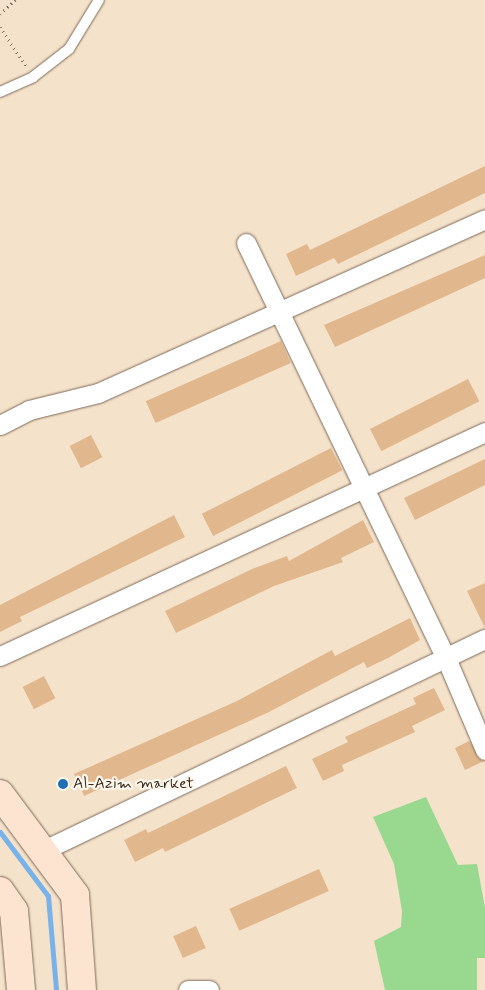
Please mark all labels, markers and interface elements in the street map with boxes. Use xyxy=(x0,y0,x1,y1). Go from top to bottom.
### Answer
place label: Al-Azim market xyxy=(73,774,188,794)
marker: Al-Azim market xyxy=(57,778,69,790)

